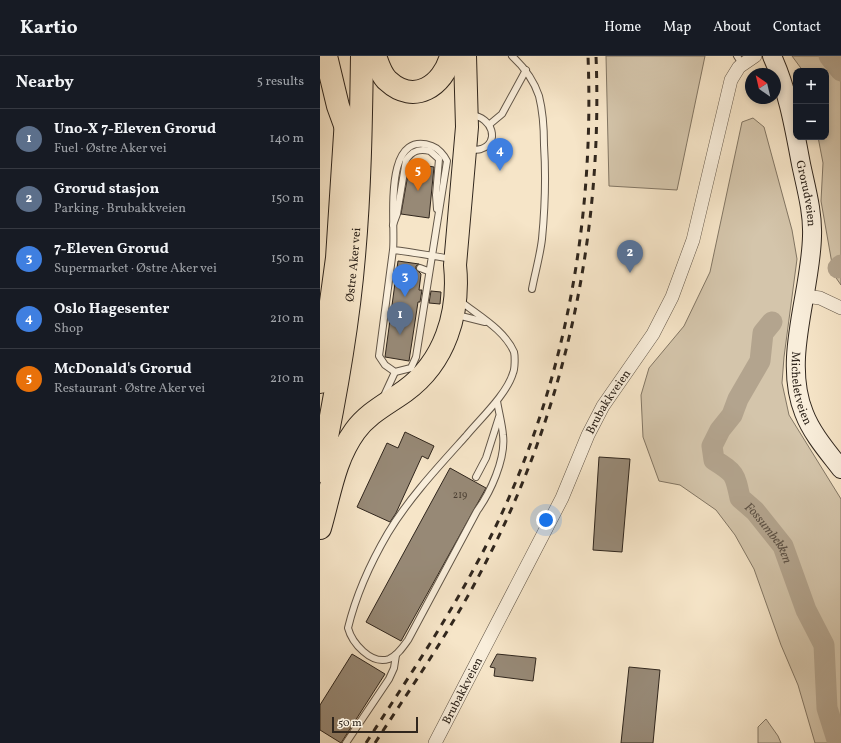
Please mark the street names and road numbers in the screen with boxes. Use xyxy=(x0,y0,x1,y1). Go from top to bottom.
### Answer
street label: Grorudveien xyxy=(791,159,819,227)
street label: Østre Aker vei xyxy=(342,227,365,303)
street label: Micheletveien xyxy=(787,351,815,428)
street label: Brubakkveien xyxy=(583,367,635,437)
street label: Brubakkveien xyxy=(439,655,487,727)

